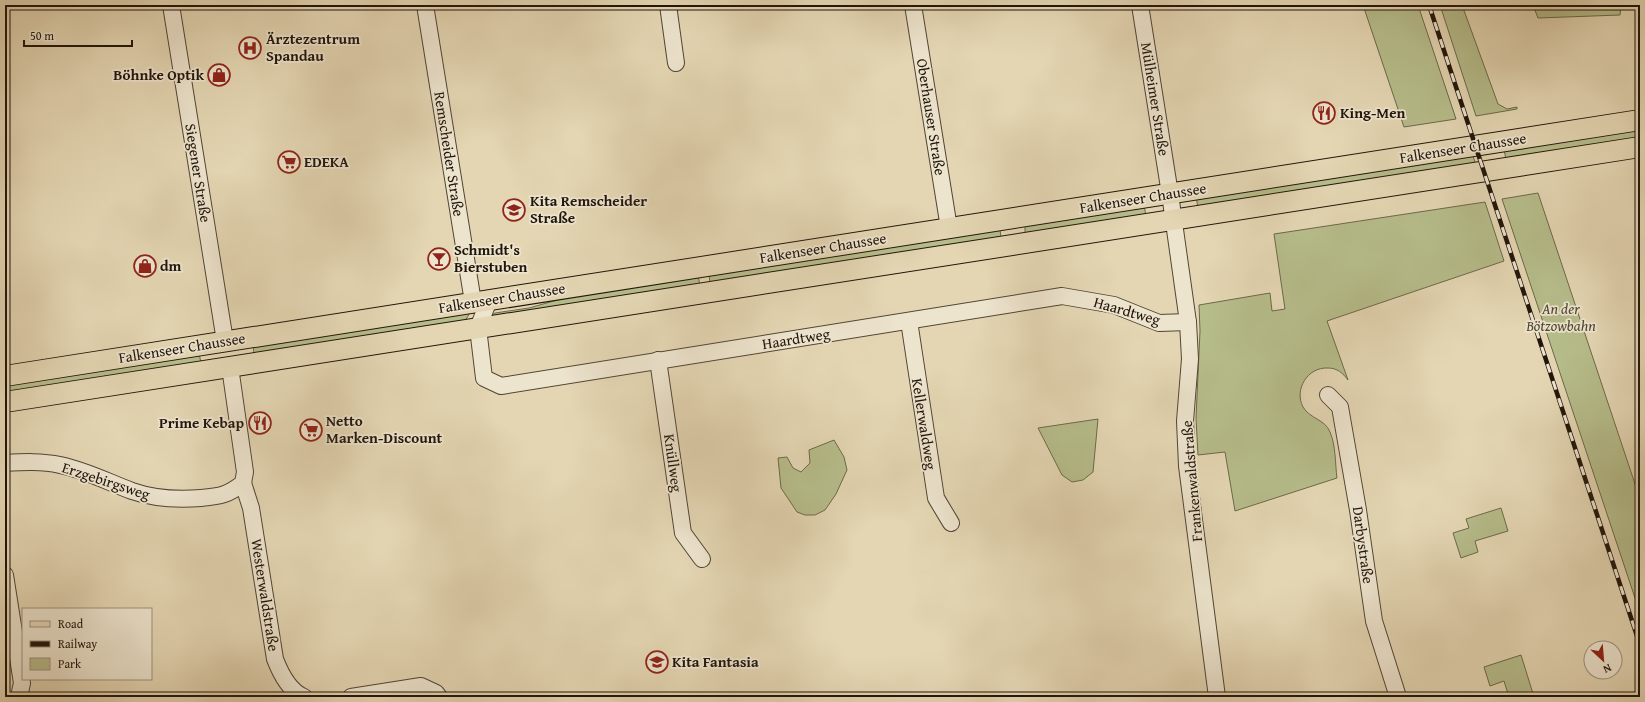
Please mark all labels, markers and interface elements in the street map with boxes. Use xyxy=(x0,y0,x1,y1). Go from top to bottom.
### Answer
scale bar xyxy=(24,22,132,48)
text: 50 m xyxy=(30,27,54,44)
place label: Ärztezentrum Spandau xyxy=(266,28,360,66)
hospital icon: Ärztezentrum Spandau xyxy=(237,35,263,61)
street label: Mülheimer Straße xyxy=(1136,41,1175,157)
street label: Oberhauser Straße xyxy=(912,57,951,177)
shop icon: Böhnke Optik xyxy=(206,62,232,88)
place label: Böhnke Optik xyxy=(113,64,204,85)
street label: Remscheider Straße xyxy=(429,90,470,218)
restaurant icon: King-Men xyxy=(1311,100,1337,126)
place label: King-Men xyxy=(1340,102,1406,123)
street label: Siegener Straße xyxy=(180,122,217,224)
street label: Falkenseer Chaussee xyxy=(1398,127,1528,168)
supermarket icon: EDEKA xyxy=(276,149,302,175)
place label: EDEKA xyxy=(304,151,349,172)
street label: Falkenseer Chaussee xyxy=(1078,177,1208,218)
place label: Kita Remscheider Straße xyxy=(530,190,647,228)
school or university icon: Kita Remscheider Straße xyxy=(501,197,527,223)
street label: Falkenseer Chaussee xyxy=(758,227,888,268)
place label: Schmidt's Bierstuben xyxy=(454,239,527,277)
bar icon: Schmidt's Bierstuben xyxy=(426,246,452,272)
shop icon: dm xyxy=(132,253,158,279)
place label: dm xyxy=(160,255,182,276)
street label: Falkenseer Chaussee xyxy=(437,277,567,318)
street label: Haardtweg xyxy=(1091,291,1163,330)
park label: An der Bötzowbahn xyxy=(1525,298,1596,336)
street label: Haardtweg xyxy=(761,323,832,354)
street label: Falkenseer Chaussee xyxy=(117,327,247,368)
street label: Kellerwaldweg xyxy=(907,377,942,472)
restaurant icon: Prime Kebap xyxy=(247,410,273,436)
place label: Netto Marken-Discount xyxy=(326,410,443,448)
place label: Prime Kebap xyxy=(159,412,244,433)
supermarket icon: Netto Marken-Discount xyxy=(298,417,324,443)
street label: Frankenwaldstraße xyxy=(1176,420,1207,543)
street label: Knüllweg xyxy=(659,432,688,494)
street label: Erzgebirgsweg xyxy=(60,456,153,505)
street label: Darbystraße xyxy=(1348,505,1379,585)
street label: Westerwaldstraße xyxy=(246,537,285,653)
legend xyxy=(22,608,152,680)
text: Road xyxy=(58,615,84,632)
text: Railway xyxy=(58,635,97,652)
north arrow xyxy=(1583,640,1623,680)
school or university icon: Kita Fantasia xyxy=(644,649,670,675)
place label: Kita Fantasia xyxy=(672,651,759,672)
text: Park xyxy=(58,655,82,672)
text: N xyxy=(1600,660,1614,678)

